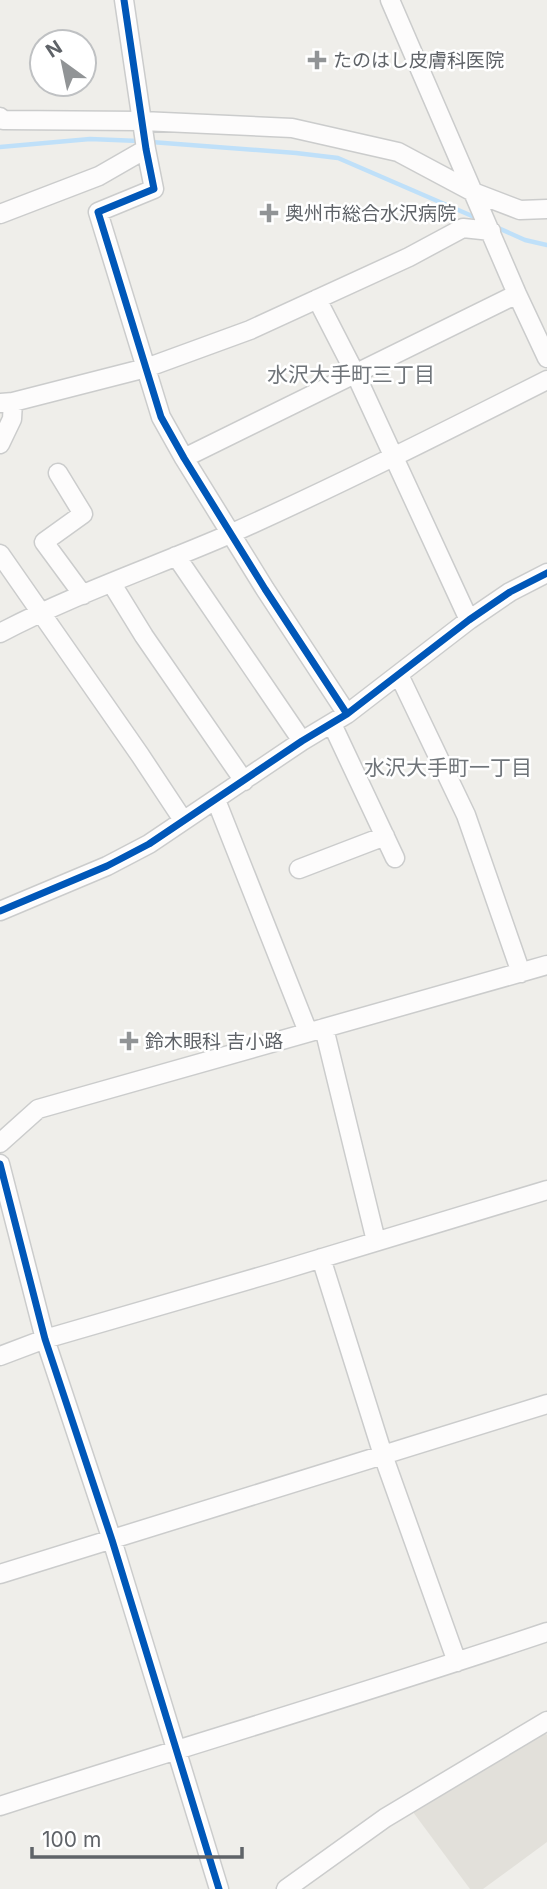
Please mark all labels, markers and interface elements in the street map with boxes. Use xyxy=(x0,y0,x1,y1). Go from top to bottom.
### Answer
north arrow xyxy=(28,28,98,98)
text: N xyxy=(42,36,66,63)
place label: たのはし皮膚科医院 xyxy=(333,49,504,72)
marker: たのはし皮膚科医院 xyxy=(307,50,327,70)
place label: 奥州市総合水沢病院 xyxy=(285,202,456,225)
marker: 奥州市総合水沢病院 xyxy=(259,203,279,223)
district label: 水沢大手町三丁目 xyxy=(267,362,435,387)
district label: 水沢大手町一丁目 xyxy=(364,755,532,780)
place label: 鈴木眼科 吉小路 xyxy=(145,1030,283,1053)
marker: 鈴木眼科 吉小路 xyxy=(119,1031,139,1051)
scale bar xyxy=(32,1815,242,1859)
text: 100 m xyxy=(42,1827,101,1852)

